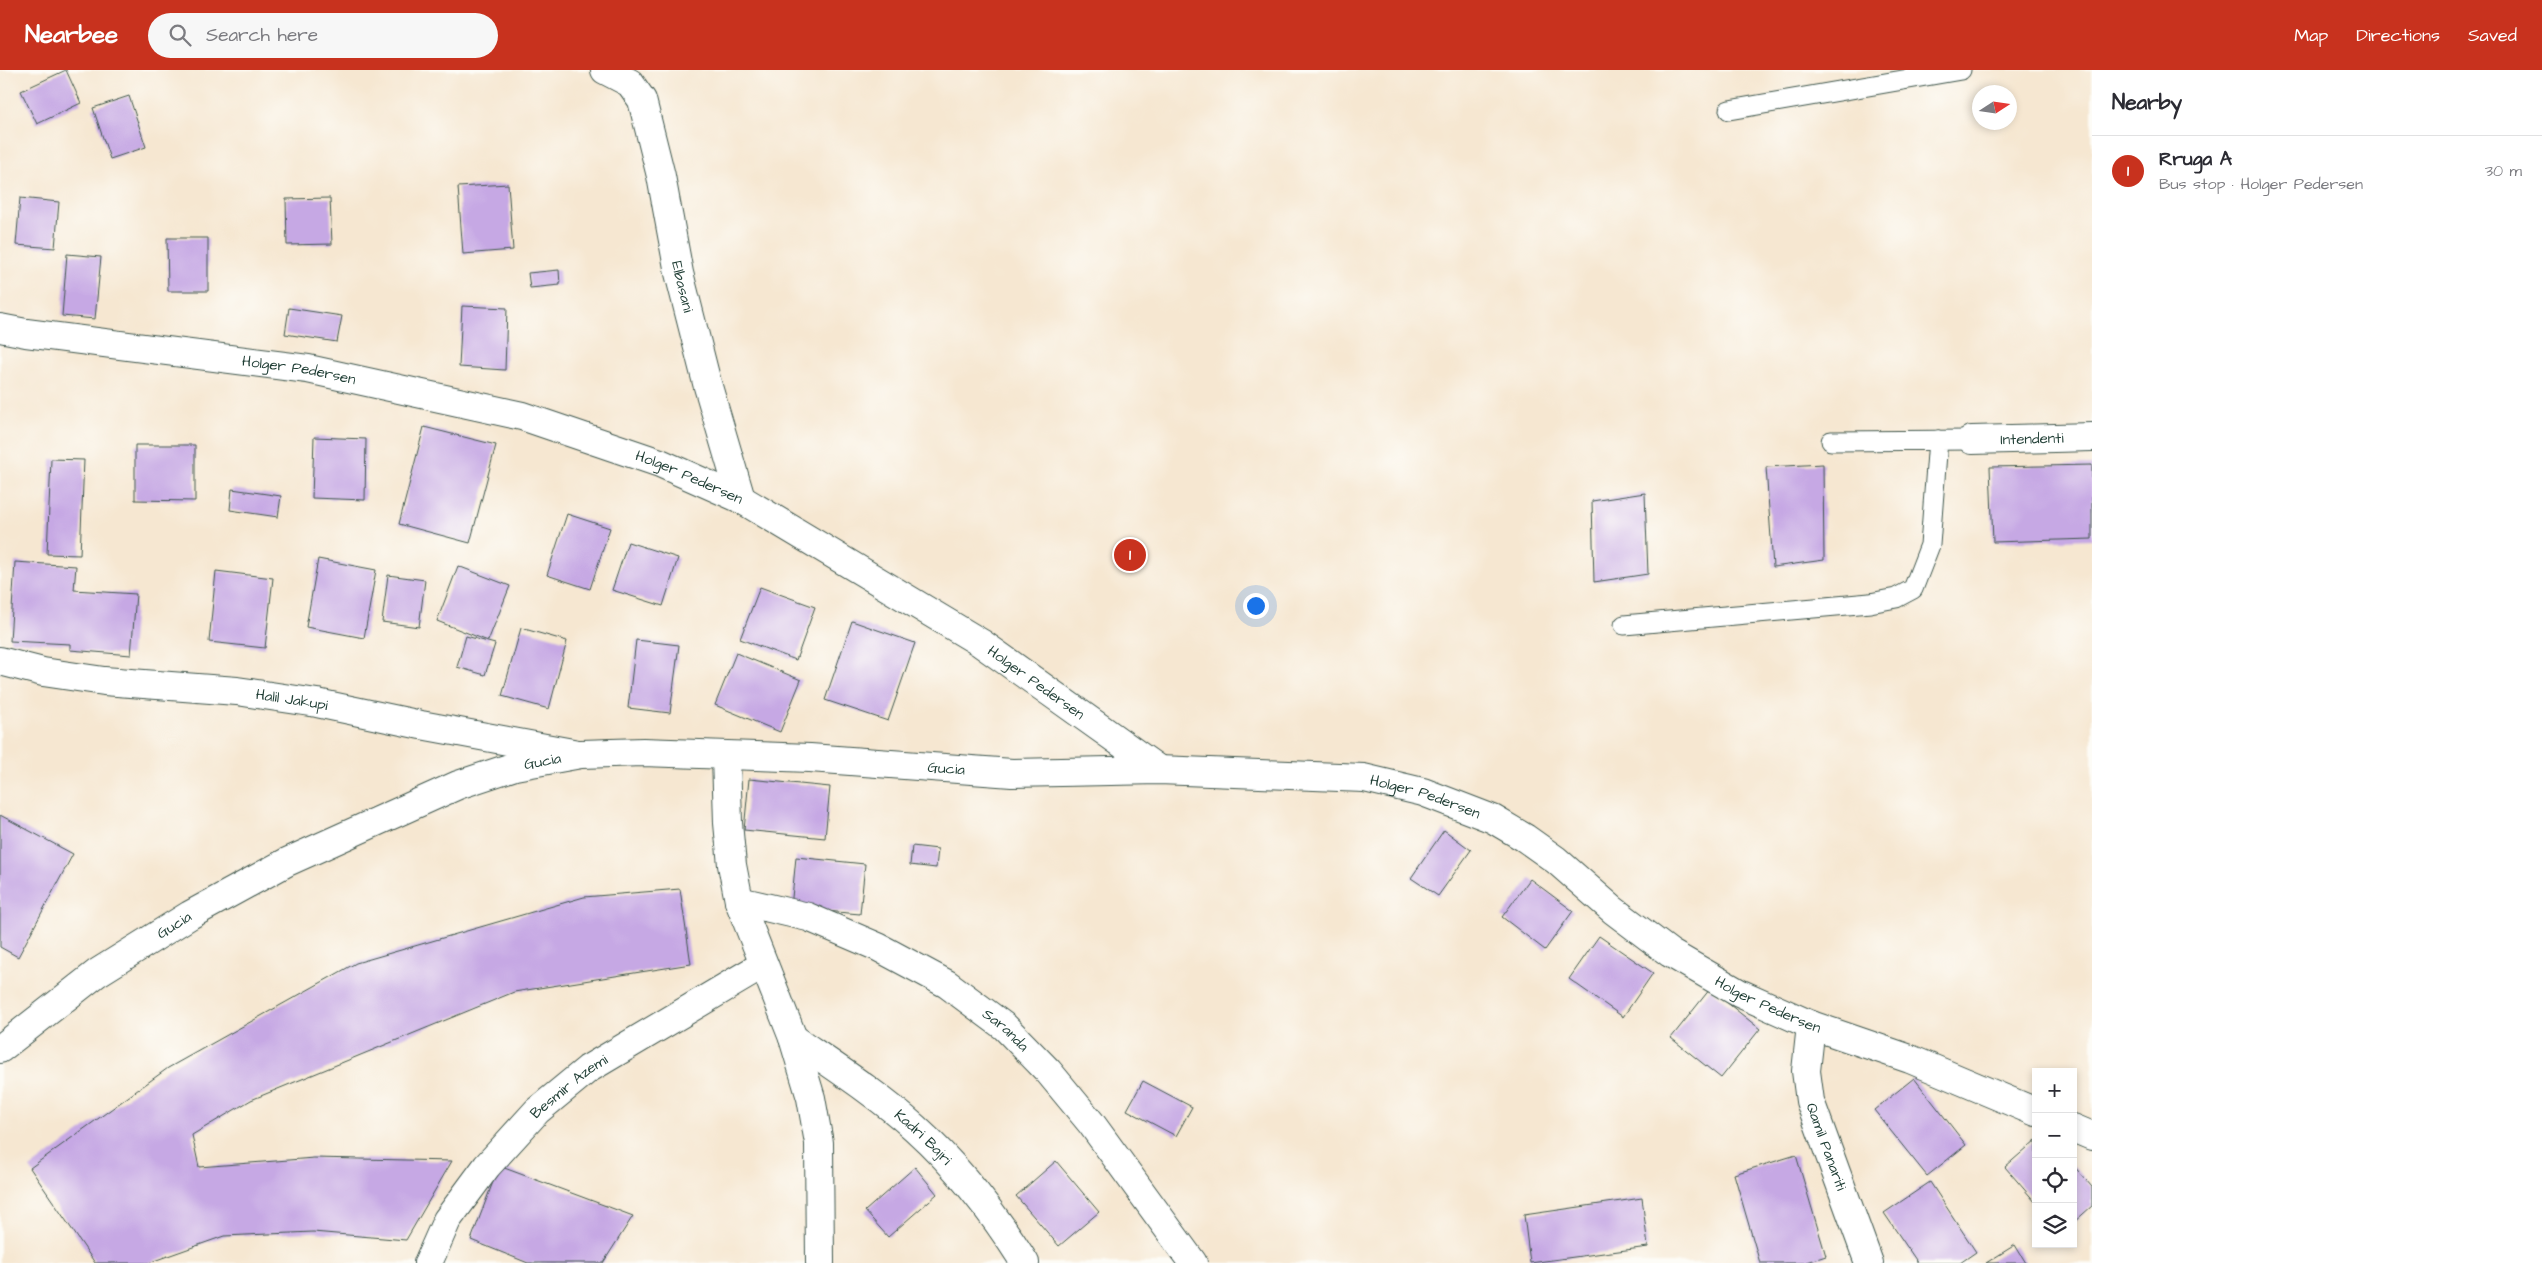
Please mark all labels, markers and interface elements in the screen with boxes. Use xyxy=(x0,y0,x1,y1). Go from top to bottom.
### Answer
search box xyxy=(148,13,498,58)
text: Nearbee xyxy=(25,18,118,52)
icon: search xyxy=(166,21,194,49)
text: Search here xyxy=(206,22,318,49)
text: Map xyxy=(2294,23,2328,48)
text: Directions xyxy=(2356,23,2440,48)
text: Saved xyxy=(2468,23,2517,48)
north arrow xyxy=(1972,85,2017,130)
text: Nearby xyxy=(2112,88,2182,117)
text: Rruga A xyxy=(2159,146,2232,173)
text: 1 xyxy=(2127,160,2129,182)
text: 30 m xyxy=(2485,160,2522,182)
text: Bus stop · Holger Pedersen xyxy=(2159,173,2363,195)
street label: Elbasani xyxy=(666,259,699,315)
street label: Holger Pedersen xyxy=(241,350,358,390)
street label: Intendenti xyxy=(2000,427,2065,450)
street label: Holger Pedersen xyxy=(633,445,747,509)
pin: 1 xyxy=(1114,536,1146,574)
your location xyxy=(1243,593,1269,619)
street label: Holger Pedersen xyxy=(983,640,1090,725)
street label: Halil Jakupi xyxy=(254,683,331,716)
street label: Gucia xyxy=(522,747,563,775)
street label: Gucia xyxy=(927,756,966,780)
street label: Holger Pedersen xyxy=(1368,769,1484,824)
street label: Gucia xyxy=(153,906,196,944)
street label: Holger Pedersen xyxy=(1711,971,1824,1038)
street label: Saranda xyxy=(978,1003,1034,1056)
street label: Besmir Azemi xyxy=(525,1049,612,1123)
map controls xyxy=(2032,1068,2077,1248)
button: + xyxy=(2032,1068,2077,1113)
street label: Qamil Panariti xyxy=(1801,1100,1852,1194)
street label: Kadri Bajri xyxy=(890,1104,958,1170)
button: − xyxy=(2032,1113,2077,1158)
button: locate xyxy=(2032,1158,2077,1203)
button: layers xyxy=(2032,1203,2077,1248)

